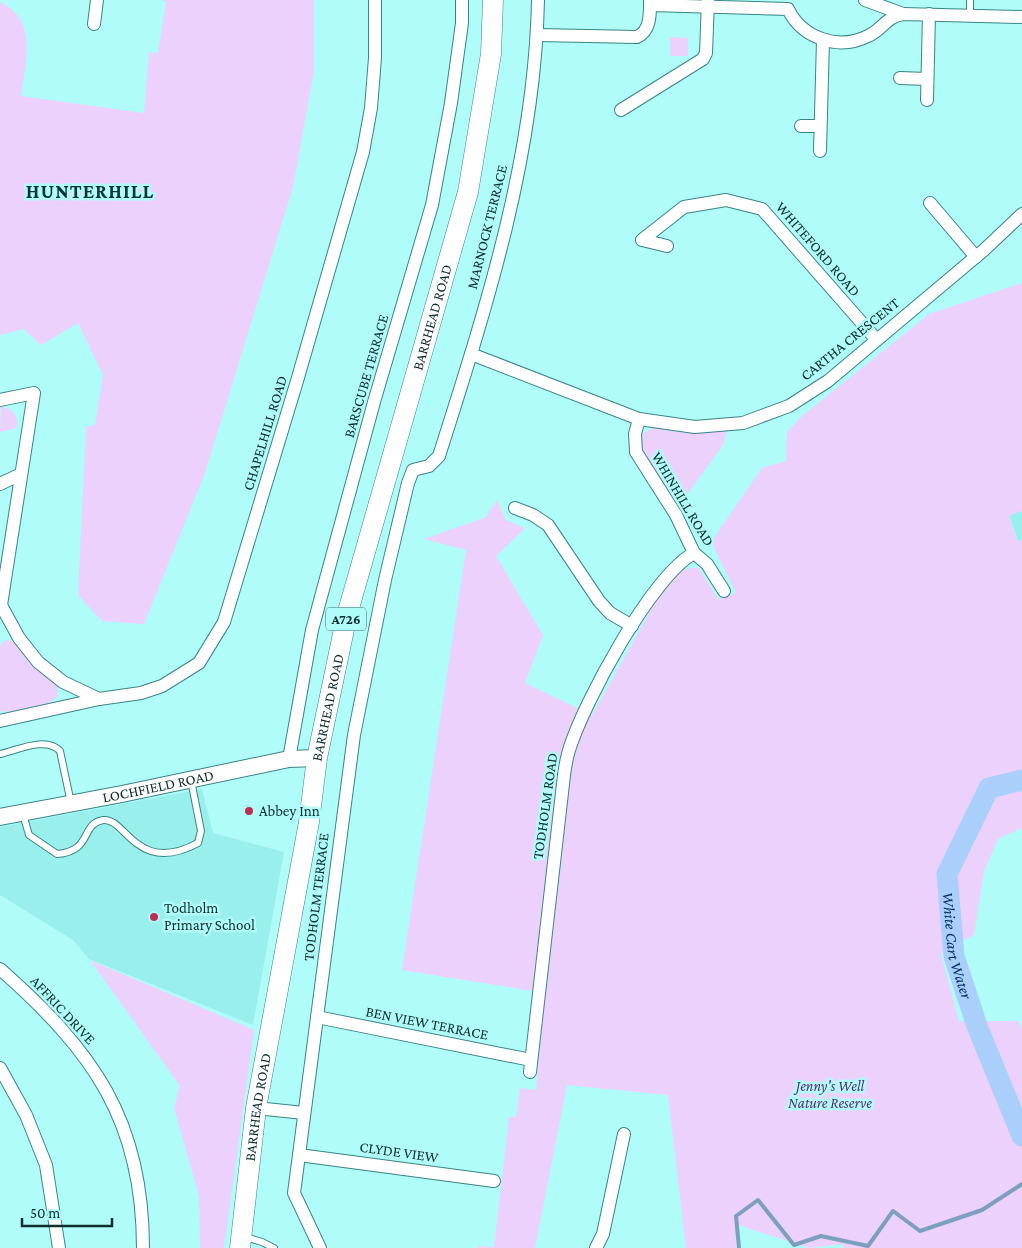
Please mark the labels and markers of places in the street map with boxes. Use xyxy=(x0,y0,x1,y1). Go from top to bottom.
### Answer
place label: Abbey Inn xyxy=(259,803,320,820)
marker: Abbey Inn xyxy=(243,805,255,817)
place label: Todholm Primary School xyxy=(164,900,255,934)
marker: Todholm Primary School xyxy=(148,911,160,923)

